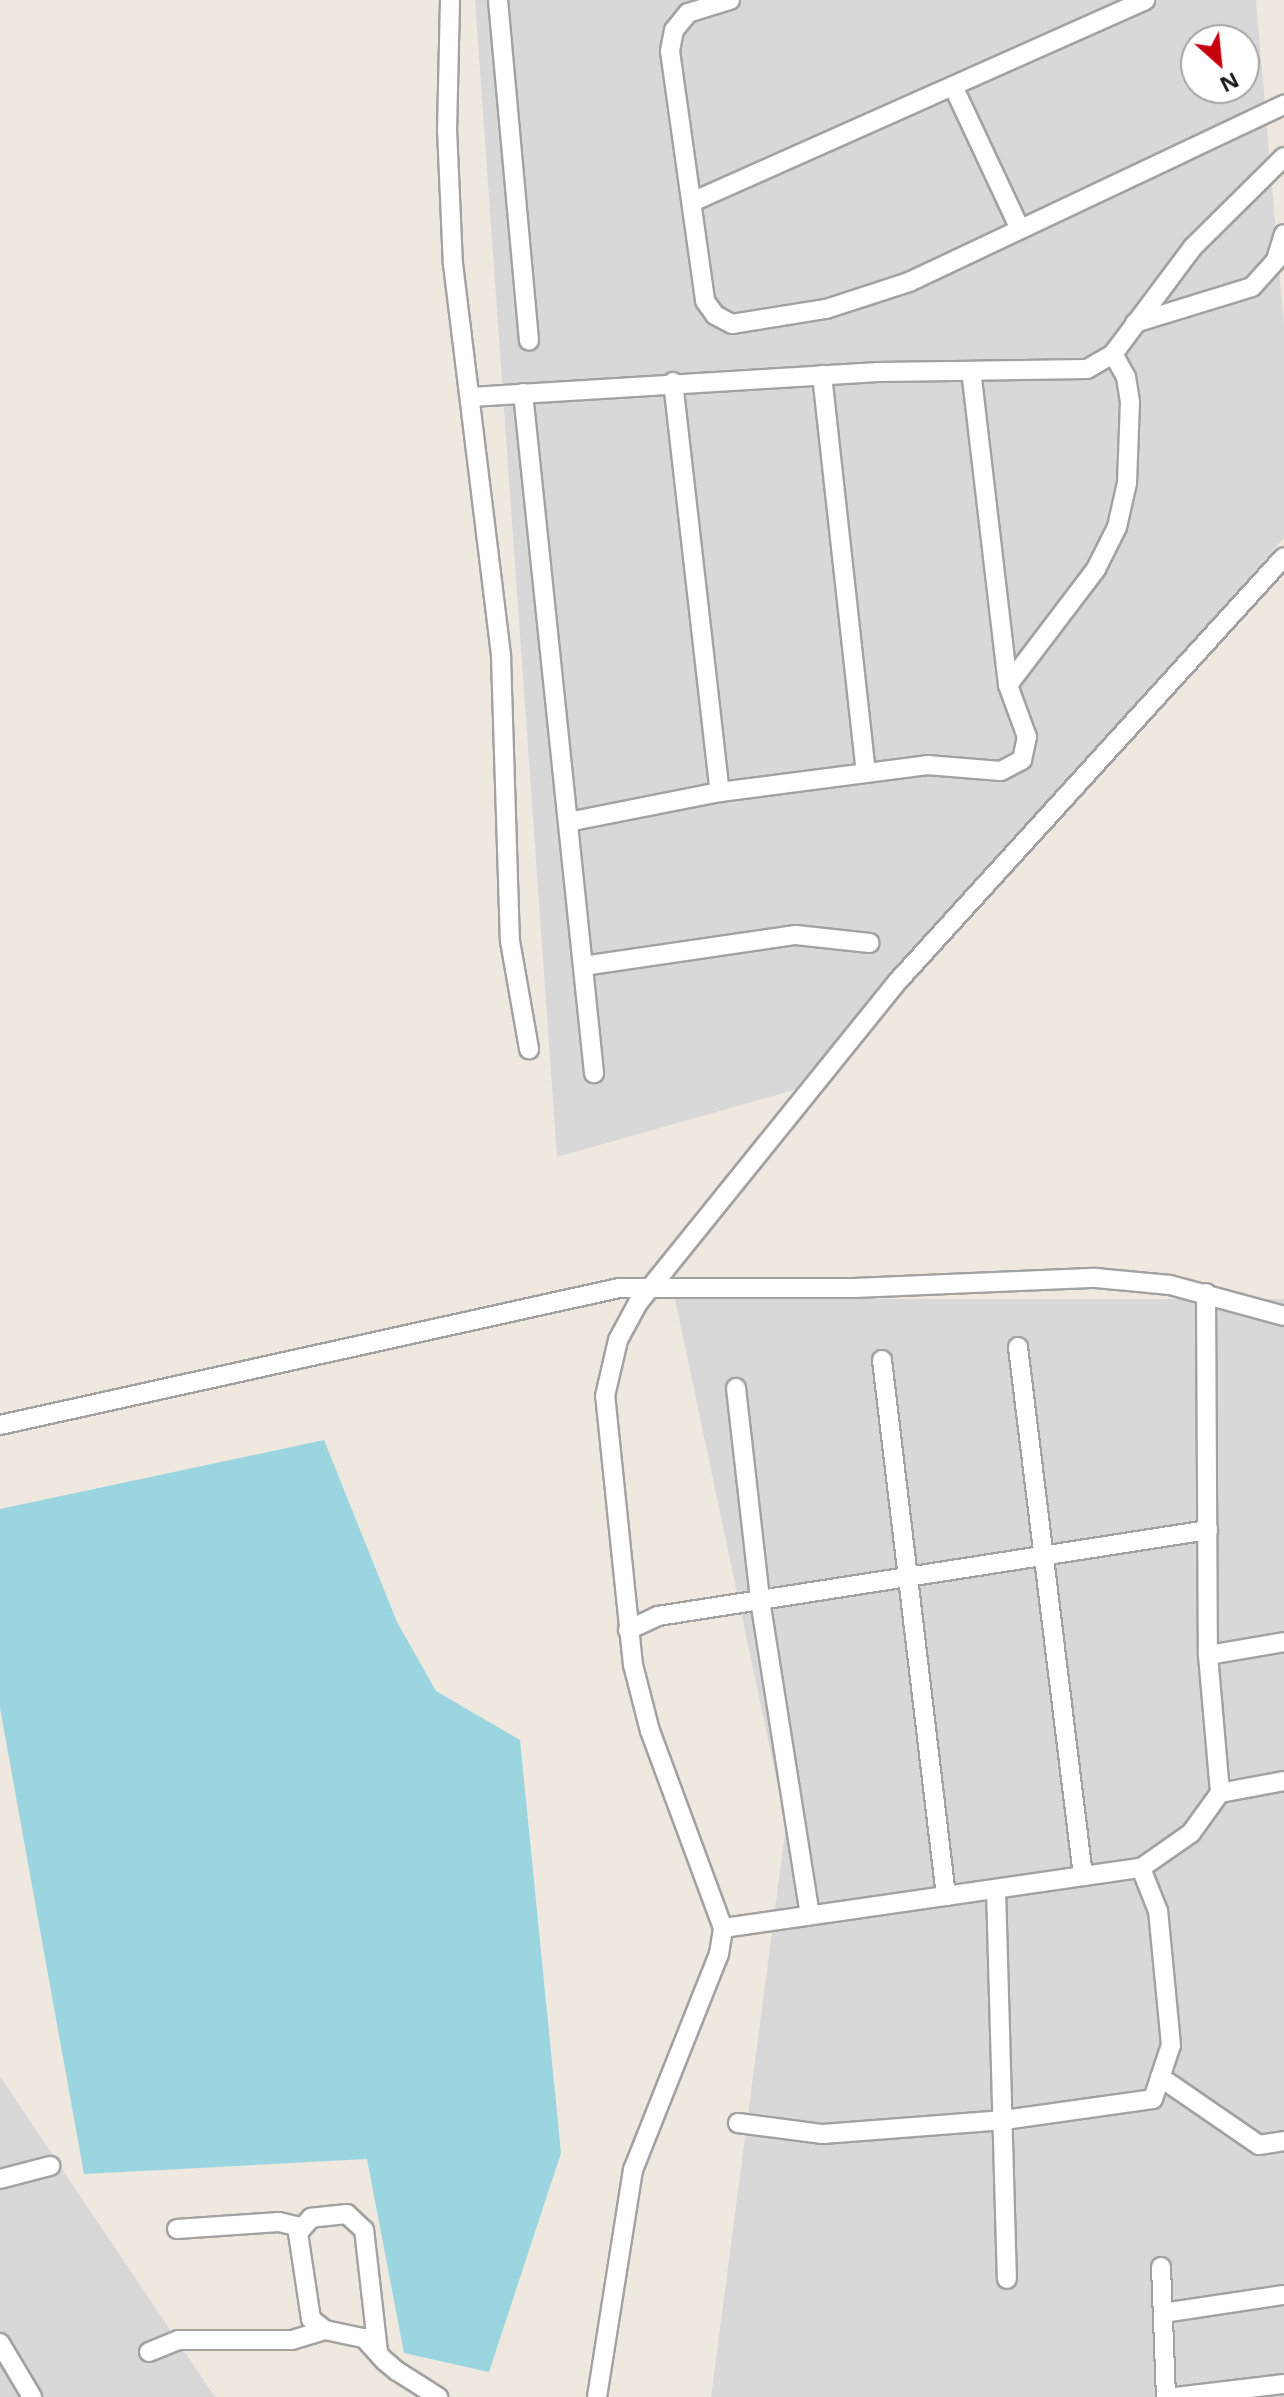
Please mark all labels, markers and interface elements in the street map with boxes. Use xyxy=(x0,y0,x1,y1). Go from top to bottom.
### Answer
north arrow xyxy=(1180,24,1260,104)
text: N xyxy=(1215,66,1245,101)

